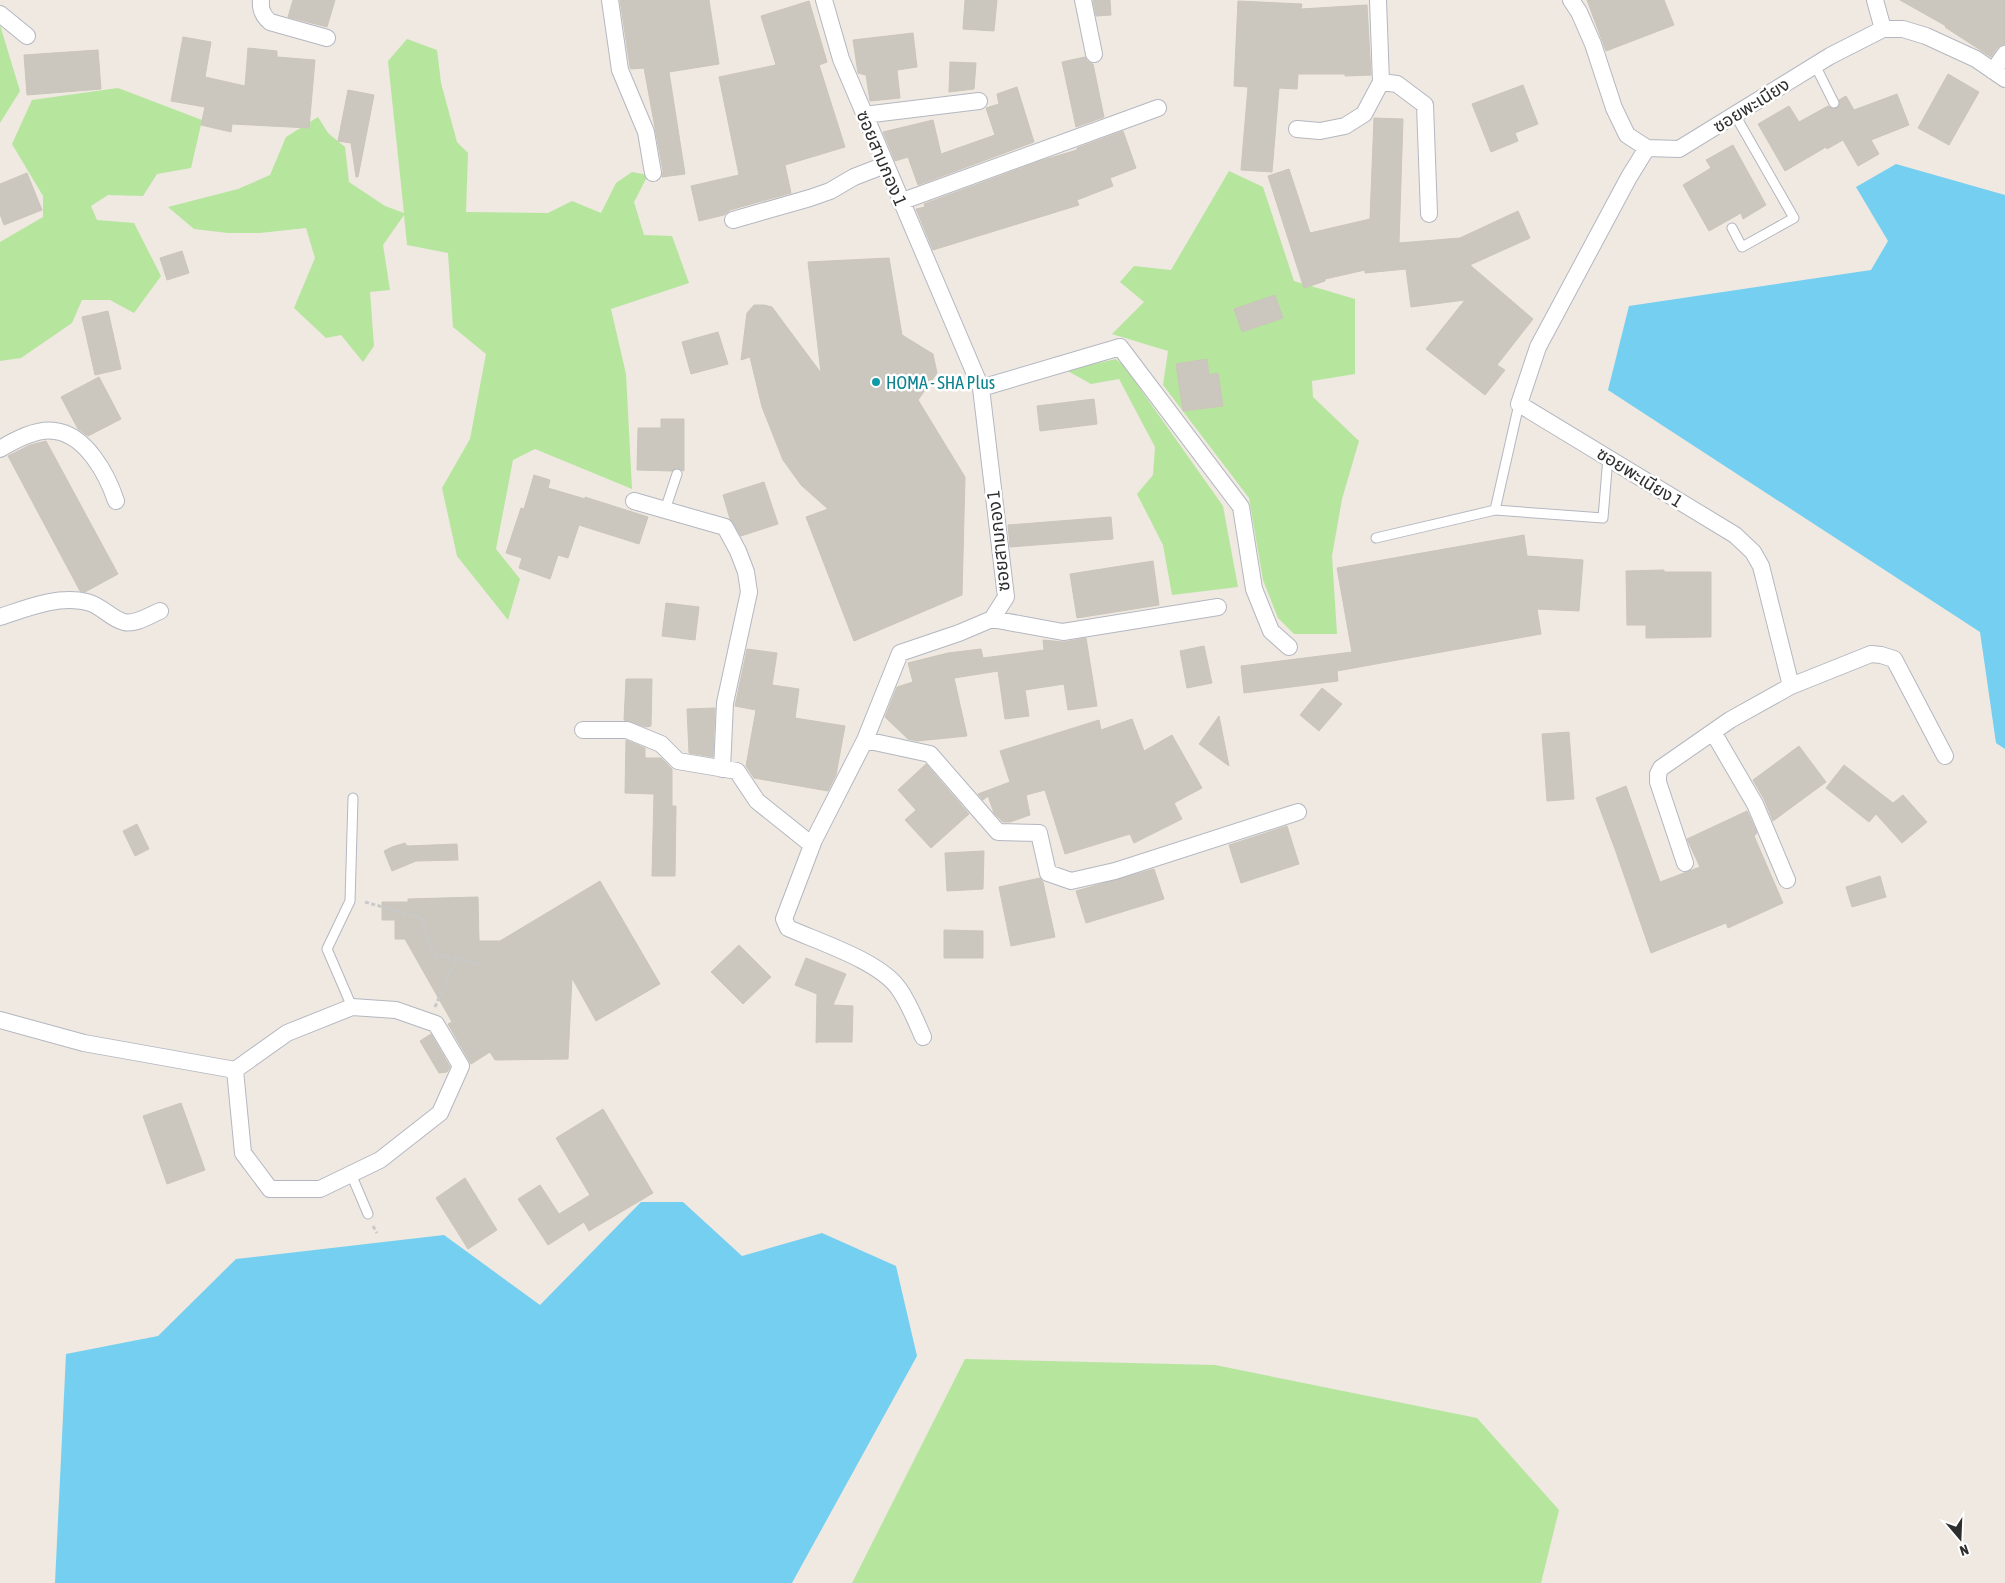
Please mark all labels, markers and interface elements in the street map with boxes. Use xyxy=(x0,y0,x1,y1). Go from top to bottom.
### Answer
street label: ซอยพะเนียง xyxy=(1709,73,1793,137)
street label: ซอยสามกอง 1 xyxy=(853,107,911,209)
place label: HOMA - SHA Plus xyxy=(886,372,995,393)
marker: HOMA - SHA Plus xyxy=(870,376,882,388)
street label: ซอยพะเนียง 1 xyxy=(1593,442,1687,512)
street label: ซอยสามกอง 1 xyxy=(982,489,1014,593)
north arrow xyxy=(1935,1513,1985,1563)
text: N xyxy=(1958,1541,1971,1559)

